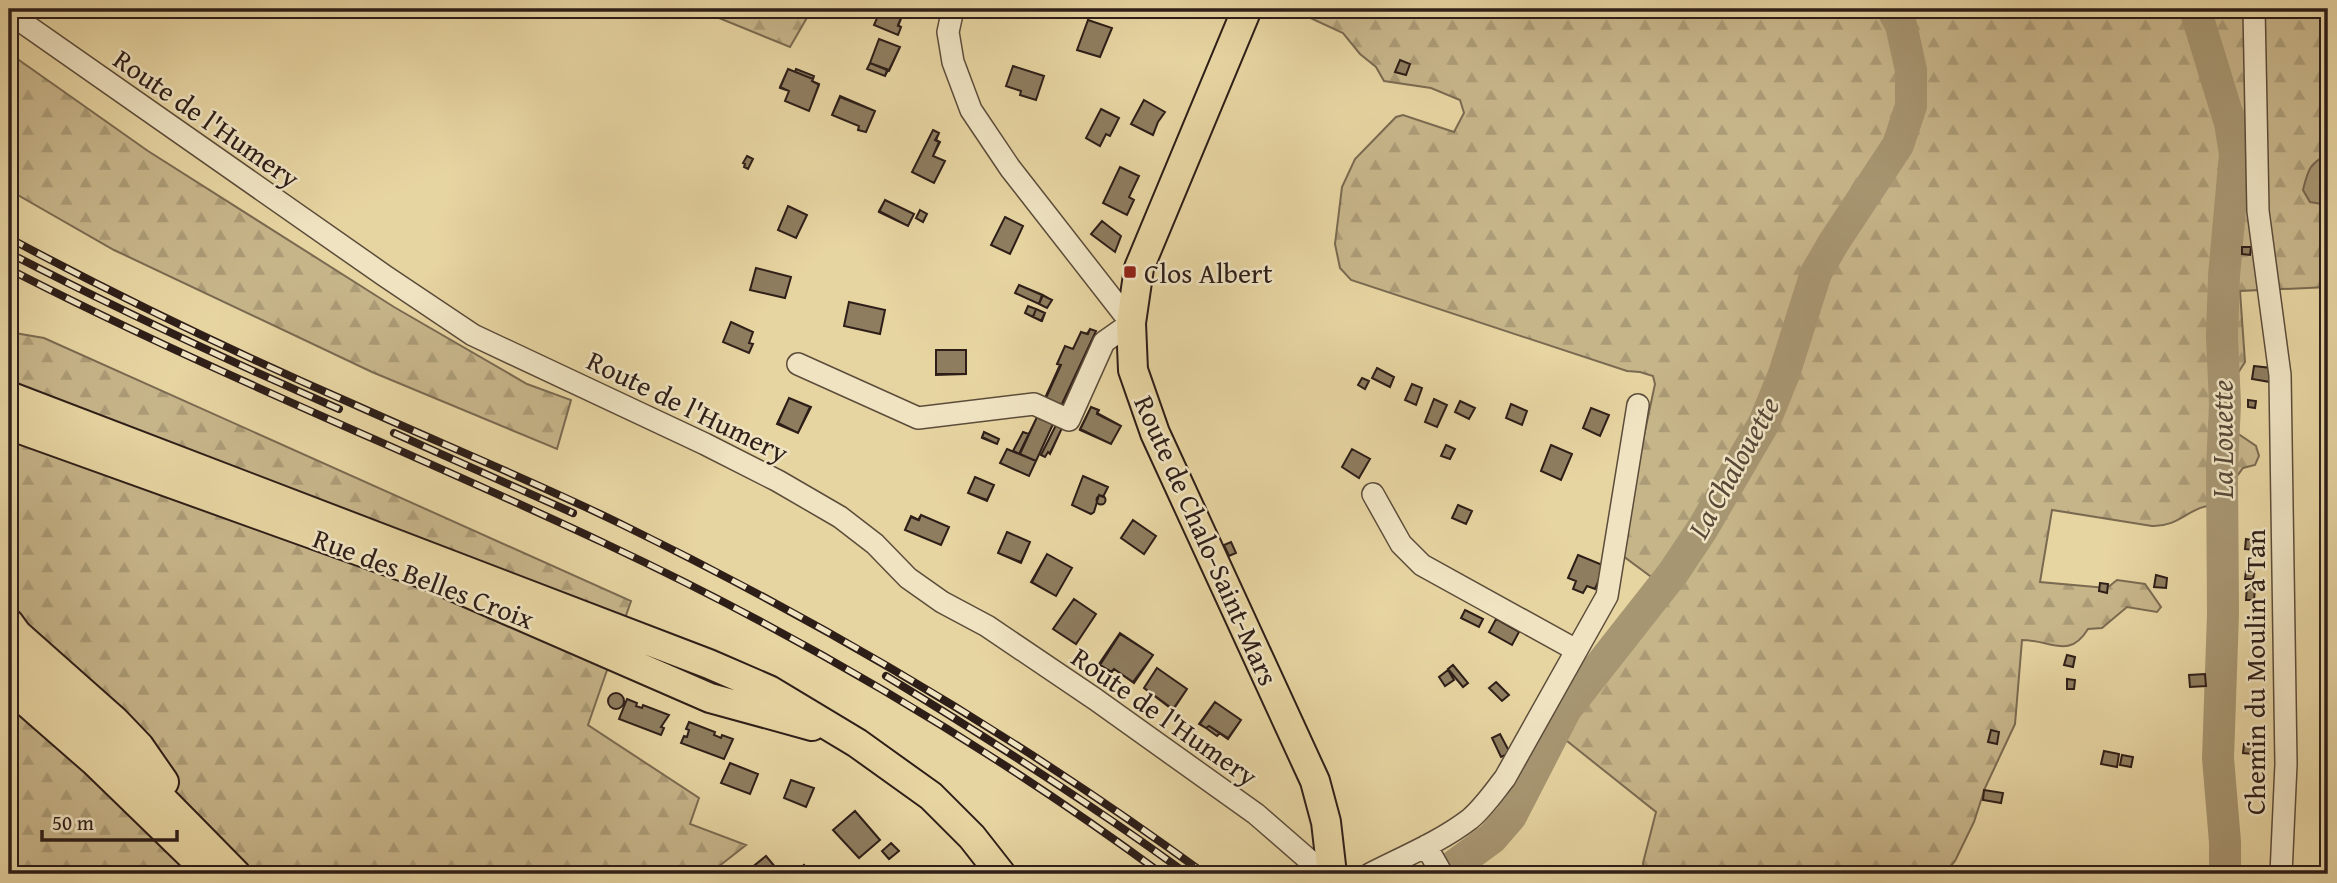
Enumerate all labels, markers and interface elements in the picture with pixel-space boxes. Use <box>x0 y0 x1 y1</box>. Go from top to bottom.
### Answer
street label: Route de l'Humery <box>105 38 309 198</box>
place label: Clos Albert <box>1144 252 1273 293</box>
marker: Clos Albert <box>1122 264 1138 280</box>
street label: Route de l'Humery <box>580 340 796 473</box>
water label: La Louette <box>2200 380 2244 499</box>
street label: Route de Chalo-Saint-Mars <box>1124 388 1290 692</box>
water label: La Chalouette <box>1675 388 1790 547</box>
street label: Rue des Belles Croix <box>307 517 541 639</box>
street label: Chemin du Moulin à Tan <box>2234 529 2275 815</box>
street label: Route de l'Humery <box>1063 636 1267 796</box>
scale bar <box>42 799 177 843</box>
text: 50 m <box>52 807 94 838</box>

